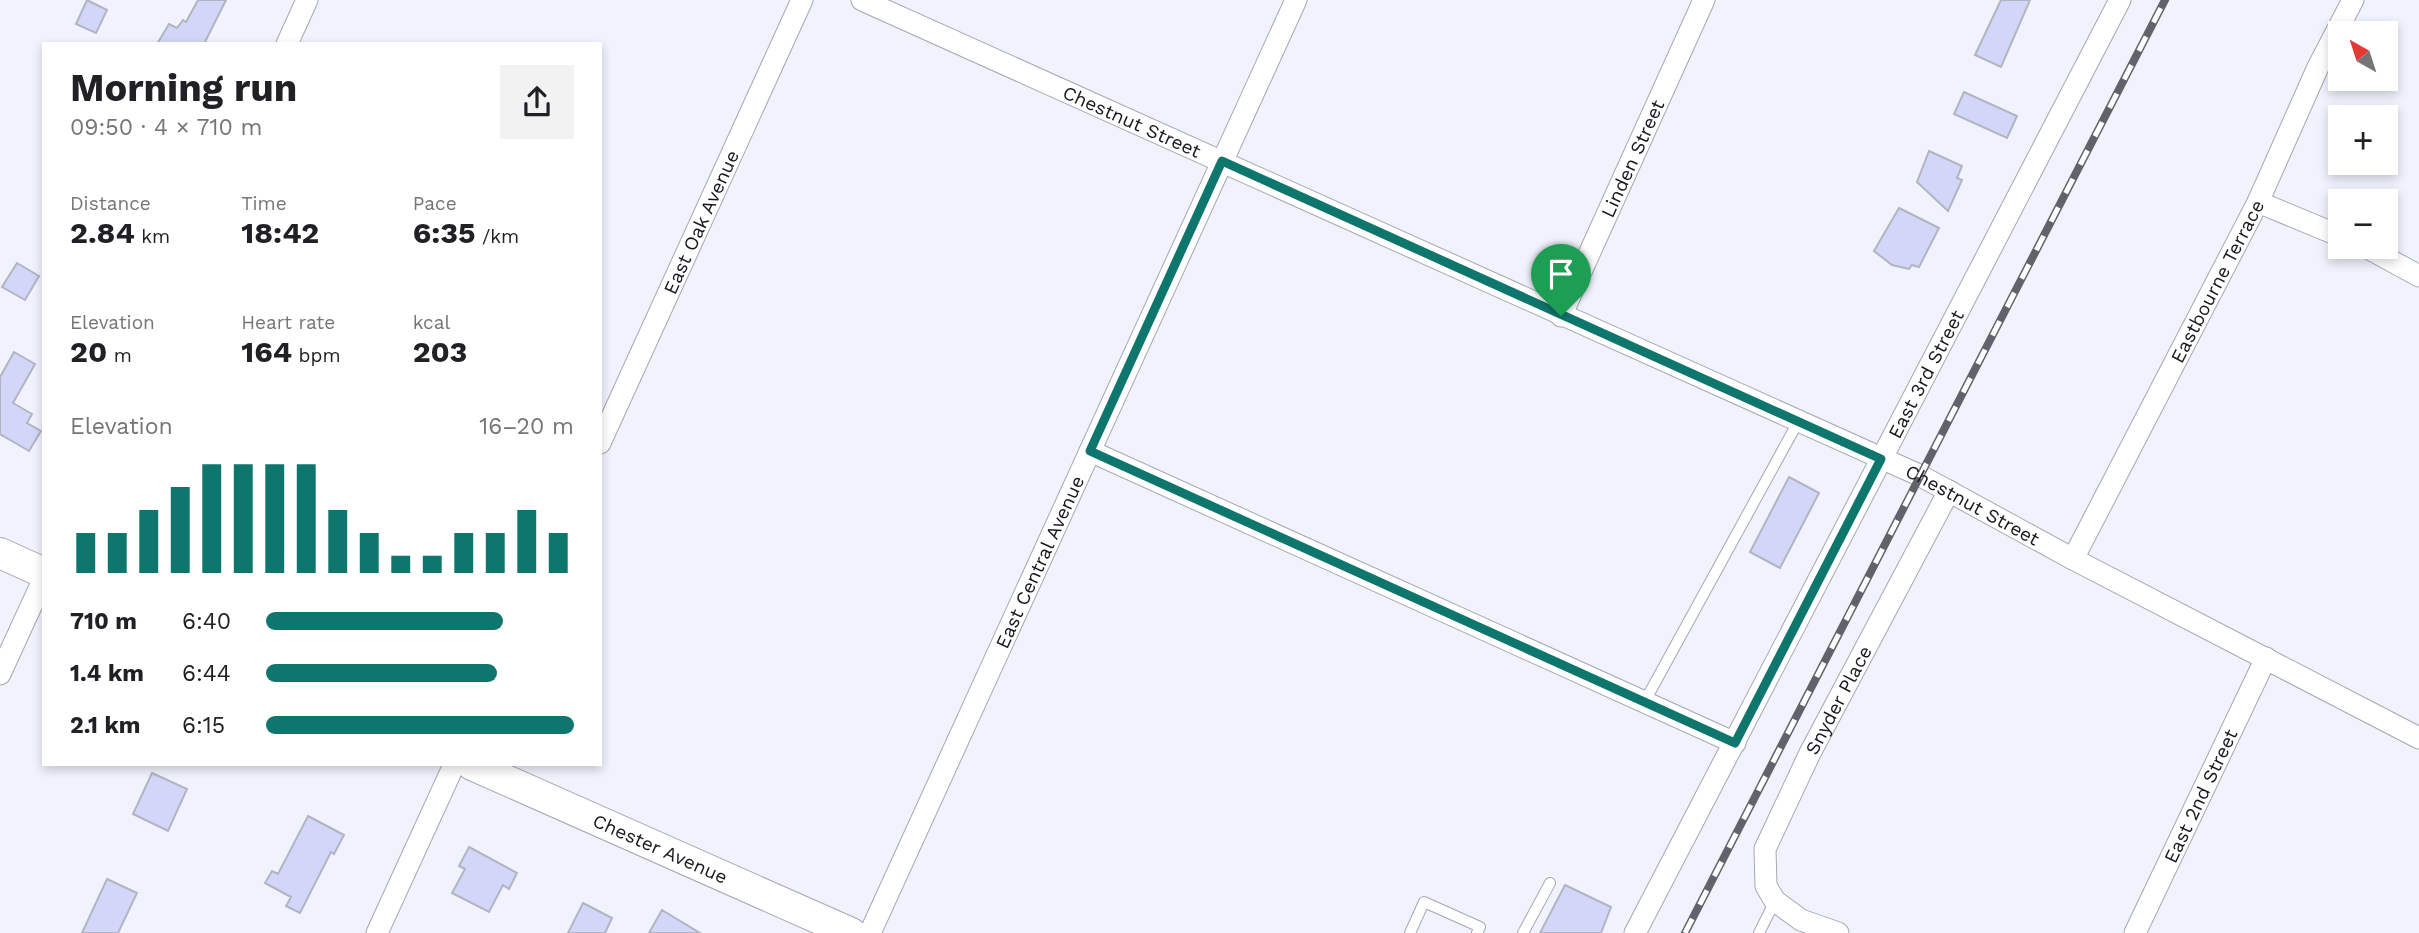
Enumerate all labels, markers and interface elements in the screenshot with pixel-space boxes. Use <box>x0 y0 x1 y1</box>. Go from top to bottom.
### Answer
north arrow <box>2328 21 2398 91</box>
map controls <box>2328 21 2398 259</box>
button: share <box>500 65 574 139</box>
text: Morning run <box>70 66 297 110</box>
street label: Chestnut Street <box>1059 80 1205 162</box>
street label: Linden Street <box>1596 96 1669 221</box>
button: + <box>2328 105 2398 175</box>
text: 09:50 · 4 × 710 m <box>70 114 263 141</box>
street label: East Oak Avenue <box>658 146 744 297</box>
button: − <box>2328 189 2398 259</box>
text: Distance <box>70 192 151 215</box>
text: Time <box>241 192 287 215</box>
text: Pace <box>413 192 457 215</box>
street label: Eastbourne Terrace <box>2165 196 2269 366</box>
text: 2.84 <box>70 215 135 250</box>
text: 18:42 <box>241 215 319 250</box>
text: 6:35 <box>413 215 475 250</box>
text: km <box>135 225 170 248</box>
text: /km <box>475 225 519 248</box>
pin <box>1531 244 1591 316</box>
icon: arrive <box>1542 255 1580 293</box>
street label: East 3rd Street <box>1883 306 1968 442</box>
text: Elevation <box>70 311 155 334</box>
text: Heart rate <box>241 311 335 334</box>
text: kcal <box>413 311 450 334</box>
text: 20 <box>70 334 107 369</box>
text: 164 <box>241 334 292 369</box>
text: 203 <box>413 334 467 369</box>
text: m <box>107 344 132 367</box>
text: bpm <box>292 344 341 367</box>
text: Elevation <box>70 413 173 440</box>
text: 16–20 m <box>479 413 574 440</box>
street label: Chestnut Street <box>1902 459 2044 550</box>
street label: East Central Avenue <box>990 472 1089 652</box>
text: 710 m <box>70 608 137 635</box>
text: 6:40 <box>182 608 231 635</box>
street label: Snyder Place <box>1800 642 1876 758</box>
text: 1.4 km <box>70 660 144 687</box>
text: 6:44 <box>182 660 231 687</box>
text: 2.1 km <box>70 712 141 739</box>
text: 6:15 <box>182 712 225 739</box>
street label: East 2nd Street <box>2159 725 2242 867</box>
street label: Chester Avenue <box>589 809 731 888</box>

